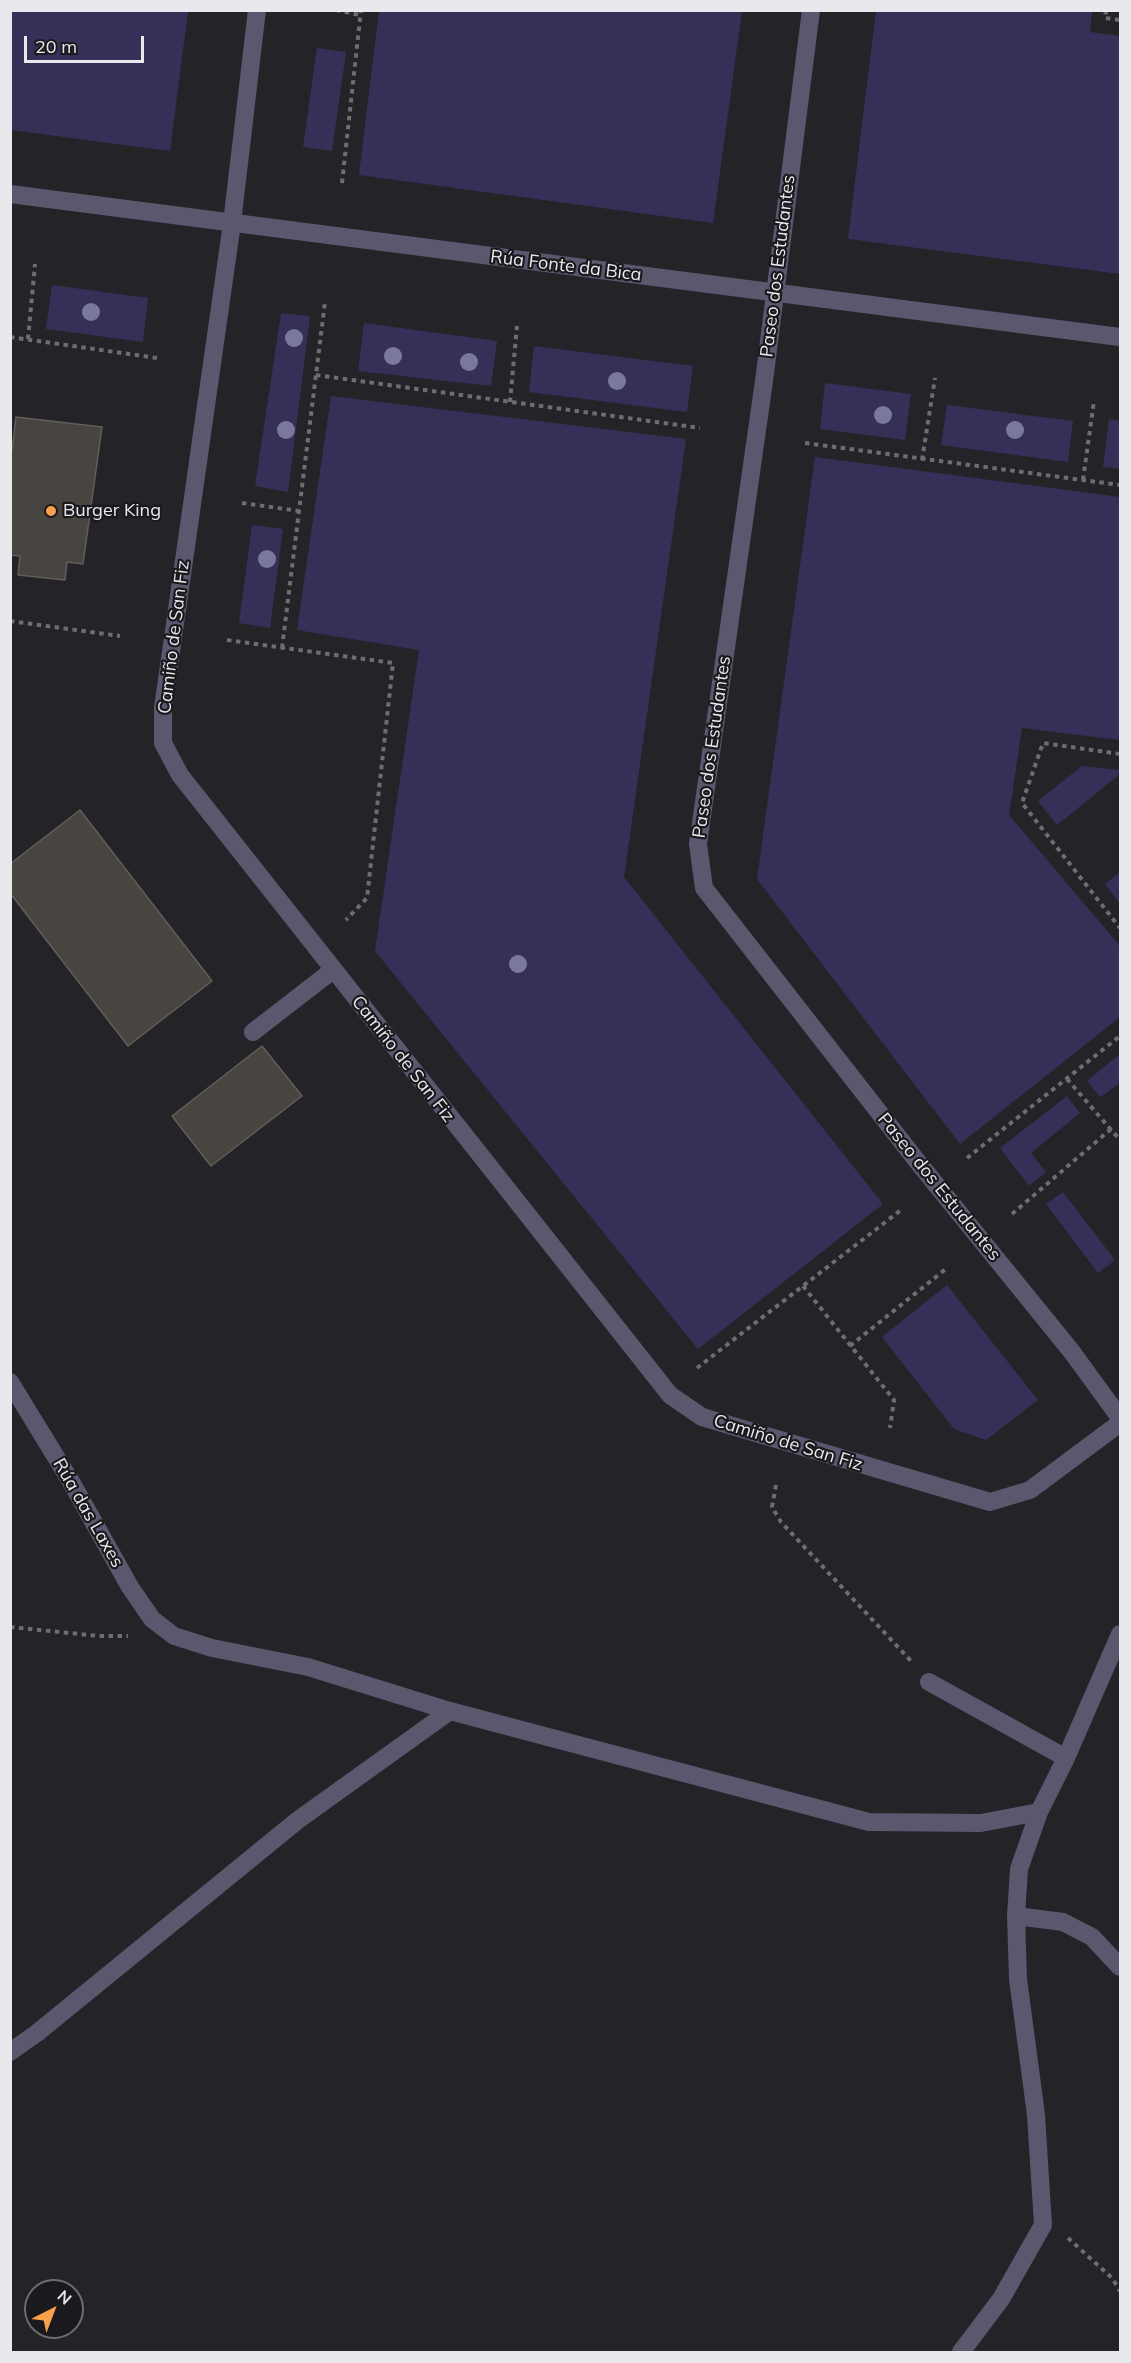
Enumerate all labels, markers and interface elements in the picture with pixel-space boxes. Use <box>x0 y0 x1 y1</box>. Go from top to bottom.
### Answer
scale bar <box>27 24 147 62</box>
text: 20 m <box>35 35 77 58</box>
street label: Paseo dos Estudantes <box>756 174 800 358</box>
street label: Rúa Fonte da Bica <box>489 246 643 286</box>
place label: Burger King <box>63 500 161 522</box>
marker: Burger King <box>44 504 58 518</box>
street label: Camiño de San Fiz <box>154 559 194 715</box>
street label: Paseo dos Estudantes <box>689 655 735 839</box>
street label: Camiño de San Fiz <box>347 991 459 1127</box>
street label: Paseo dos Estudantes <box>873 1109 1005 1265</box>
street label: Camiño de San Fiz <box>711 1410 865 1476</box>
street label: Rúa das Laxes <box>48 1455 128 1571</box>
north arrow <box>24 2279 84 2339</box>
text: N <box>54 2286 76 2309</box>

